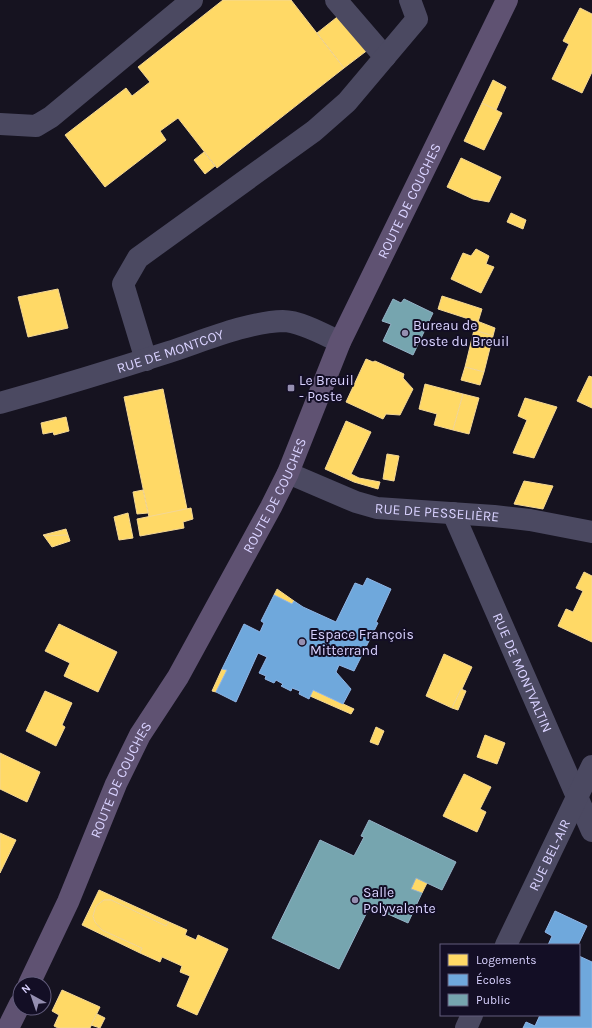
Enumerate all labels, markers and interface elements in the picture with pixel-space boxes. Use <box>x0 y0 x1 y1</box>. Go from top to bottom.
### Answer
street label: ROUTE DE COUCHES <box>374 140 444 261</box>
place label: Bureau de Poste du Breuil <box>413 317 509 350</box>
street label: RUE DE MONTCOY <box>114 325 226 377</box>
marker: Bureau de Poste du Breuil <box>400 328 410 338</box>
place label: Le Breuil - Poste <box>299 372 354 405</box>
marker: Le Breuil - Poste <box>286 383 296 393</box>
street label: ROUTE DE COUCHES <box>239 435 310 556</box>
street label: RUE DE PESSELIÈRE <box>374 499 500 525</box>
street label: RUE DE MONTVALTIN <box>489 610 556 735</box>
place label: Espace François Mitterrand <box>310 626 414 659</box>
marker: Espace François Mitterrand <box>297 637 307 647</box>
street label: ROUTE DE COUCHES <box>86 718 155 840</box>
street label: RUE BEL-AIR <box>525 816 574 893</box>
place label: Salle Polyvalente <box>363 884 436 917</box>
marker: Salle Polyvalente <box>350 895 360 905</box>
legend <box>440 944 580 1016</box>
text: Logements <box>476 953 537 967</box>
text: Écoles <box>476 972 511 987</box>
north arrow <box>12 976 52 1016</box>
text: N <box>19 981 33 996</box>
text: Public <box>476 993 510 1007</box>

